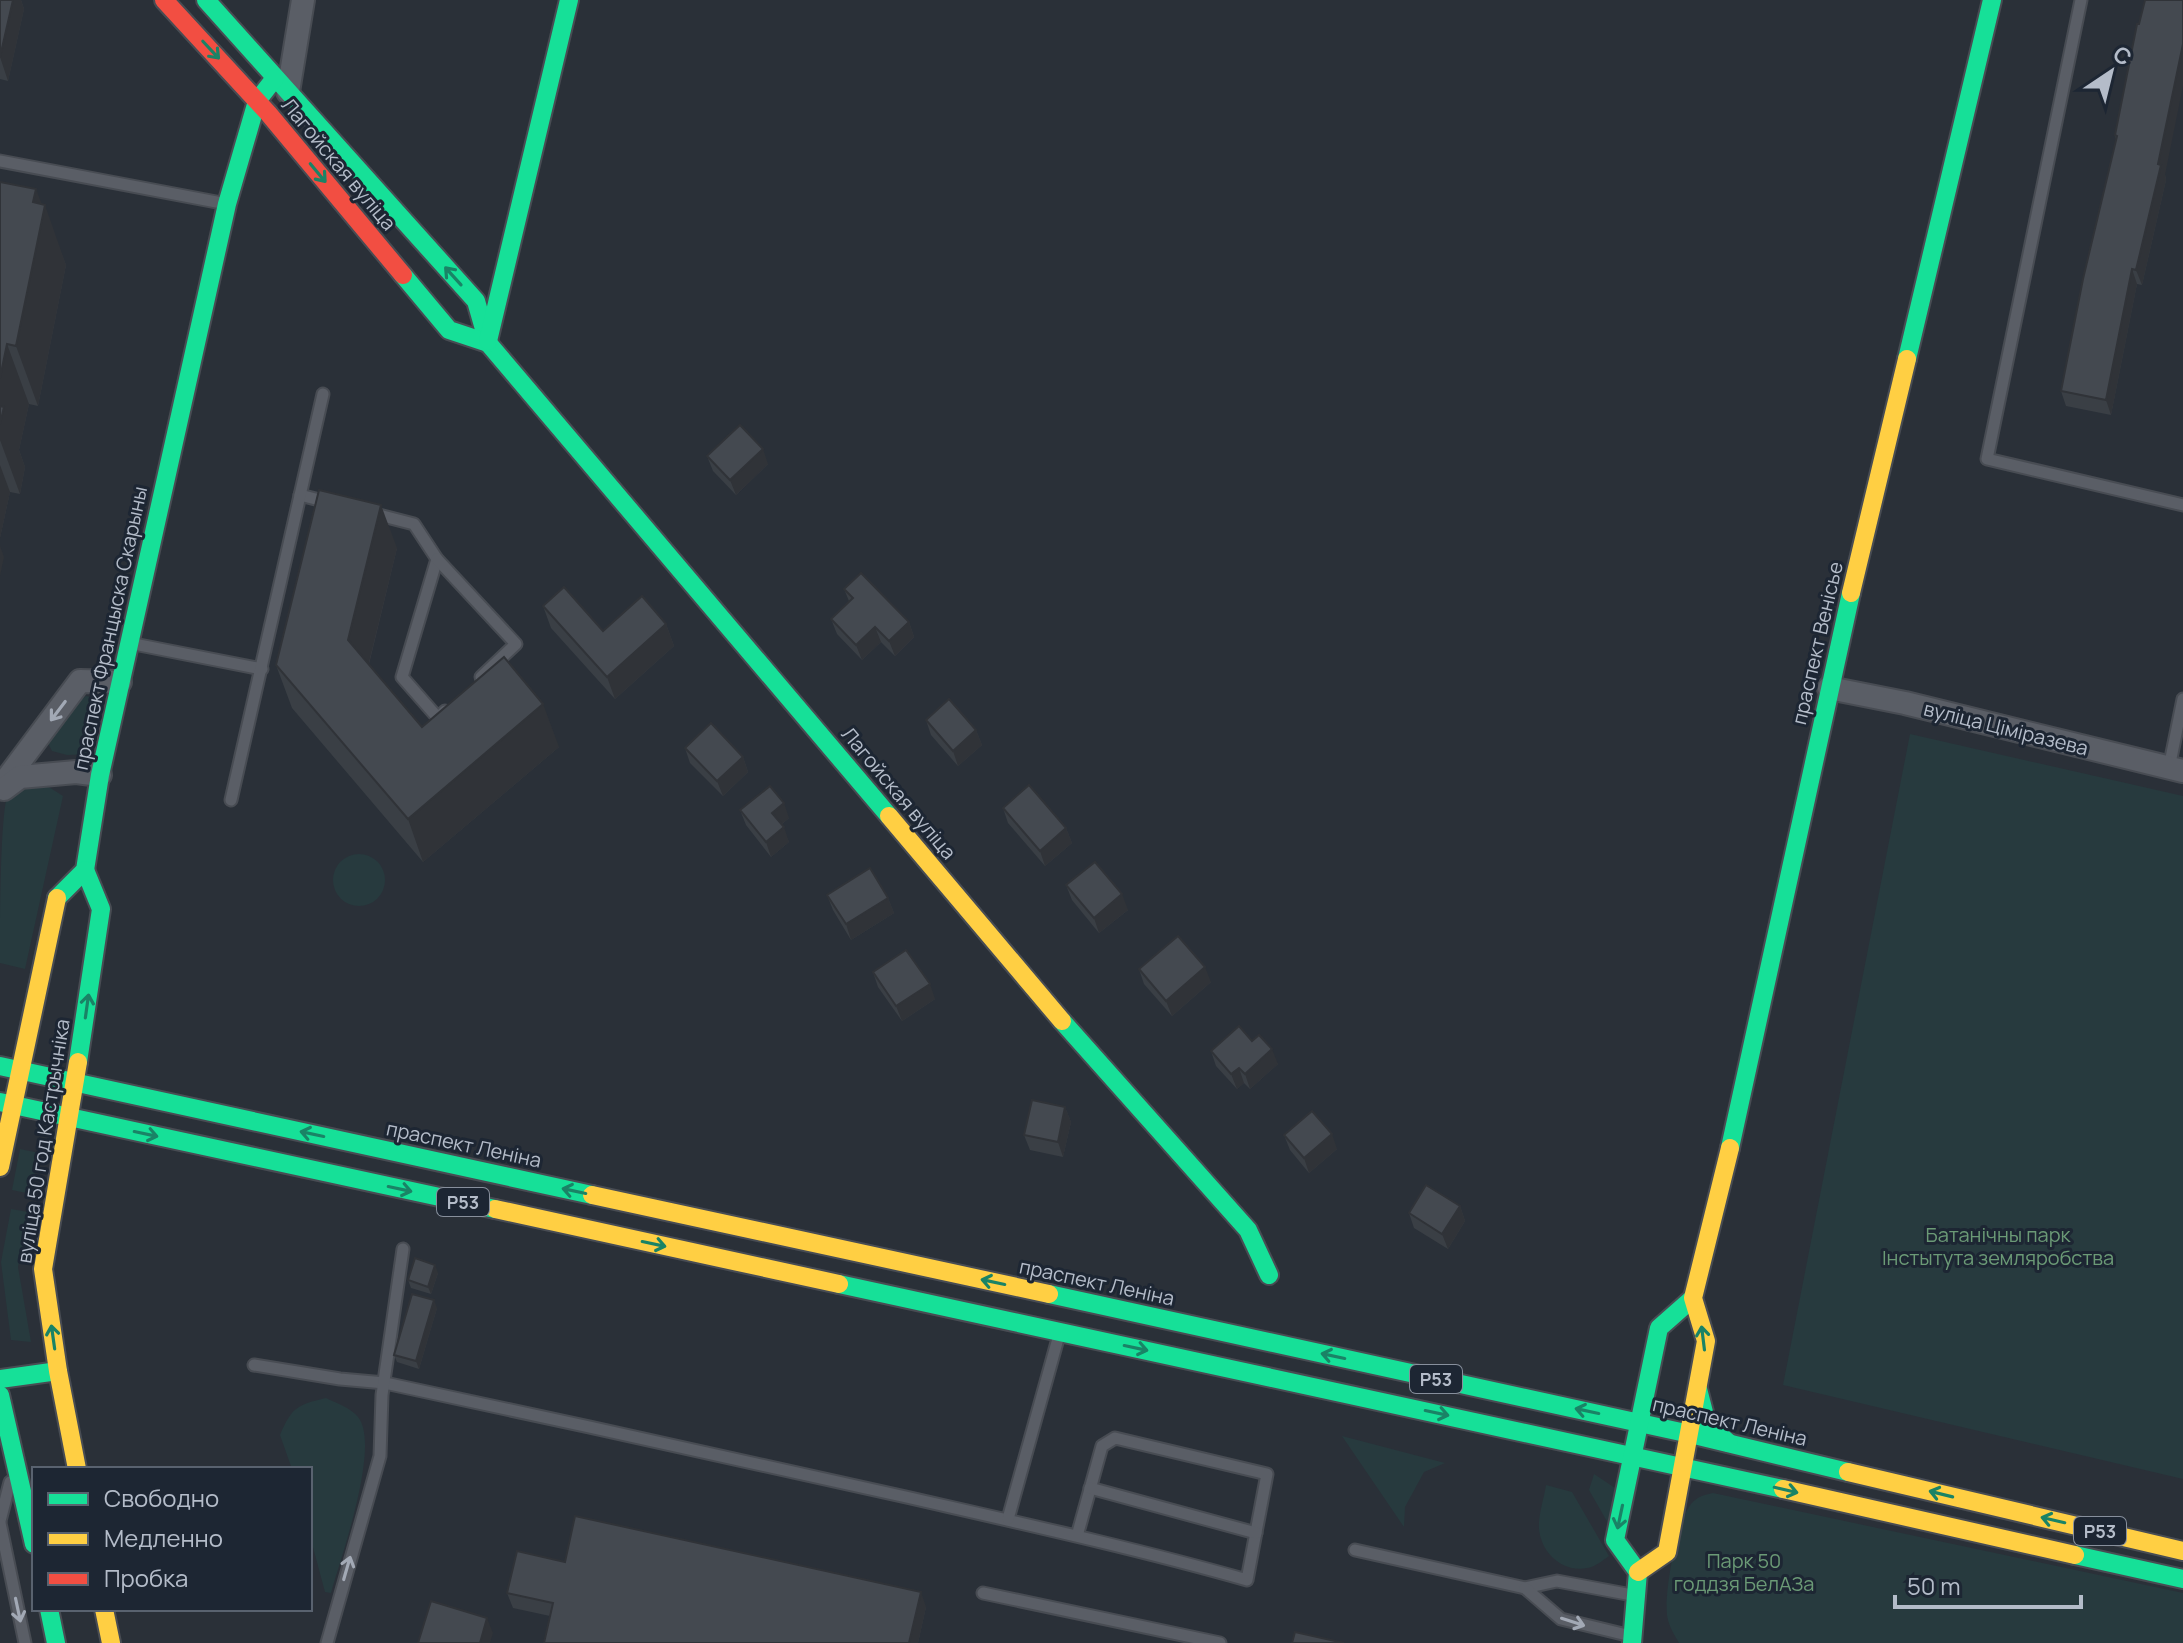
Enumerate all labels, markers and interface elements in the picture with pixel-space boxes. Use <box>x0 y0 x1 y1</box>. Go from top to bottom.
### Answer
north arrow <box>2071 32 2151 112</box>
text: С <box>2107 39 2138 73</box>
one-way arrow <box>201 40 219 60</box>
street label: Лагойская вуліца <box>276 92 402 236</box>
one-way arrow <box>309 162 327 183</box>
one-way arrow <box>444 266 462 286</box>
street label: праспект Францыска Скарыны <box>67 484 153 772</box>
street label: праспект Венісье <box>1785 559 1849 727</box>
street label: вуліца Ціміразева <box>1921 695 2091 761</box>
one-way arrow <box>49 700 66 721</box>
street label: Лагойская вуліца <box>836 721 962 865</box>
one-way arrow <box>80 993 95 1019</box>
street label: вуліца 50 год Кастрычніка <box>10 1017 76 1265</box>
street label: праспект Леніна <box>384 1114 544 1174</box>
one-way arrow <box>300 1126 325 1141</box>
one-way arrow <box>132 1127 158 1142</box>
one-way arrow <box>387 1182 412 1197</box>
one-way arrow <box>562 1183 588 1198</box>
road number: Р53 <box>437 1188 489 1216</box>
park label: Батанічны парк Інстытута земляробства <box>1882 1221 2114 1271</box>
one-way arrow <box>641 1237 666 1252</box>
street label: праспект Леніна <box>1017 1252 1177 1312</box>
one-way arrow <box>980 1274 1006 1289</box>
one-way arrow <box>45 1325 60 1350</box>
one-way arrow <box>1695 1325 1710 1351</box>
one-way arrow <box>1123 1341 1148 1356</box>
one-way arrow <box>1320 1348 1346 1363</box>
road number: Р53 <box>1410 1365 1462 1393</box>
street label: праспект Леніна <box>1650 1390 1810 1452</box>
one-way arrow <box>1575 1403 1600 1418</box>
one-way arrow <box>1423 1406 1449 1421</box>
legend <box>32 1467 312 1611</box>
text: Свободно <box>104 1481 219 1514</box>
one-way arrow <box>1773 1483 1799 1498</box>
one-way arrow <box>1929 1486 1955 1501</box>
one-way arrow <box>1612 1504 1627 1529</box>
one-way arrow <box>2040 1512 2066 1527</box>
road number: Р53 <box>2074 1517 2126 1545</box>
text: Медленно <box>104 1521 223 1554</box>
park label: Парк 50 годдзя БелАЗа <box>1674 1547 1814 1597</box>
one-way arrow <box>340 1555 355 1581</box>
scale bar <box>1895 1559 2081 1609</box>
text: Пробка <box>104 1561 188 1594</box>
text: 50 m <box>1907 1569 1961 1602</box>
one-way arrow <box>11 1597 26 1623</box>
one-way arrow <box>1560 1616 1585 1630</box>

